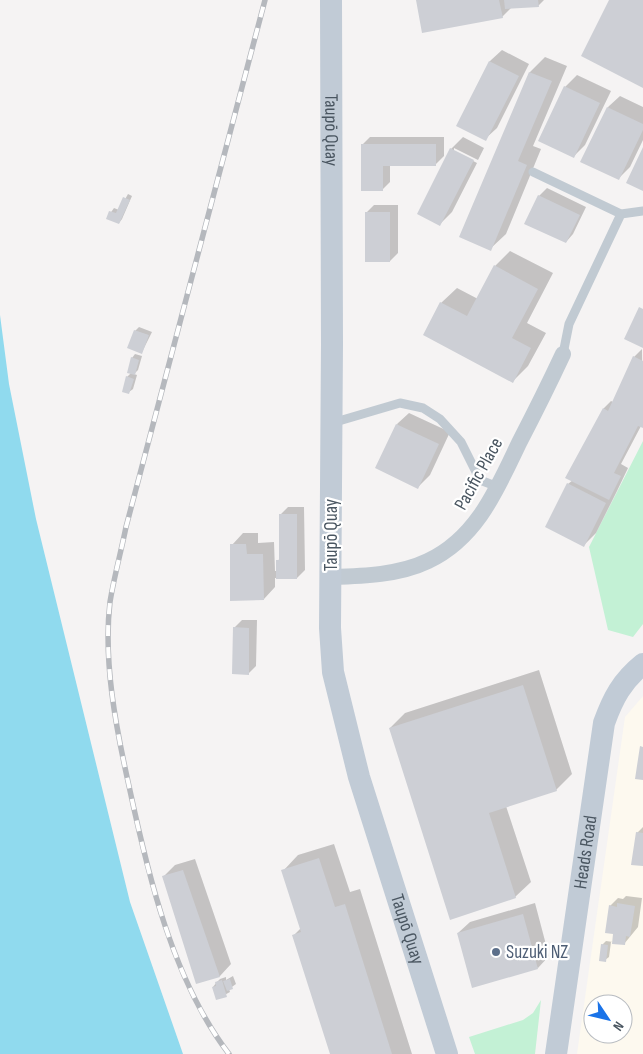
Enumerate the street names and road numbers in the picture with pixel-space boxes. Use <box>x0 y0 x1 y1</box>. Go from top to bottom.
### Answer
street label: Taupō Quay <box>320 94 343 167</box>
street label: Pacific Place <box>450 434 508 514</box>
street label: Taupō Quay <box>320 498 343 571</box>
street label: Heads Road <box>569 814 602 890</box>
street label: Taupō Quay <box>385 891 429 968</box>

